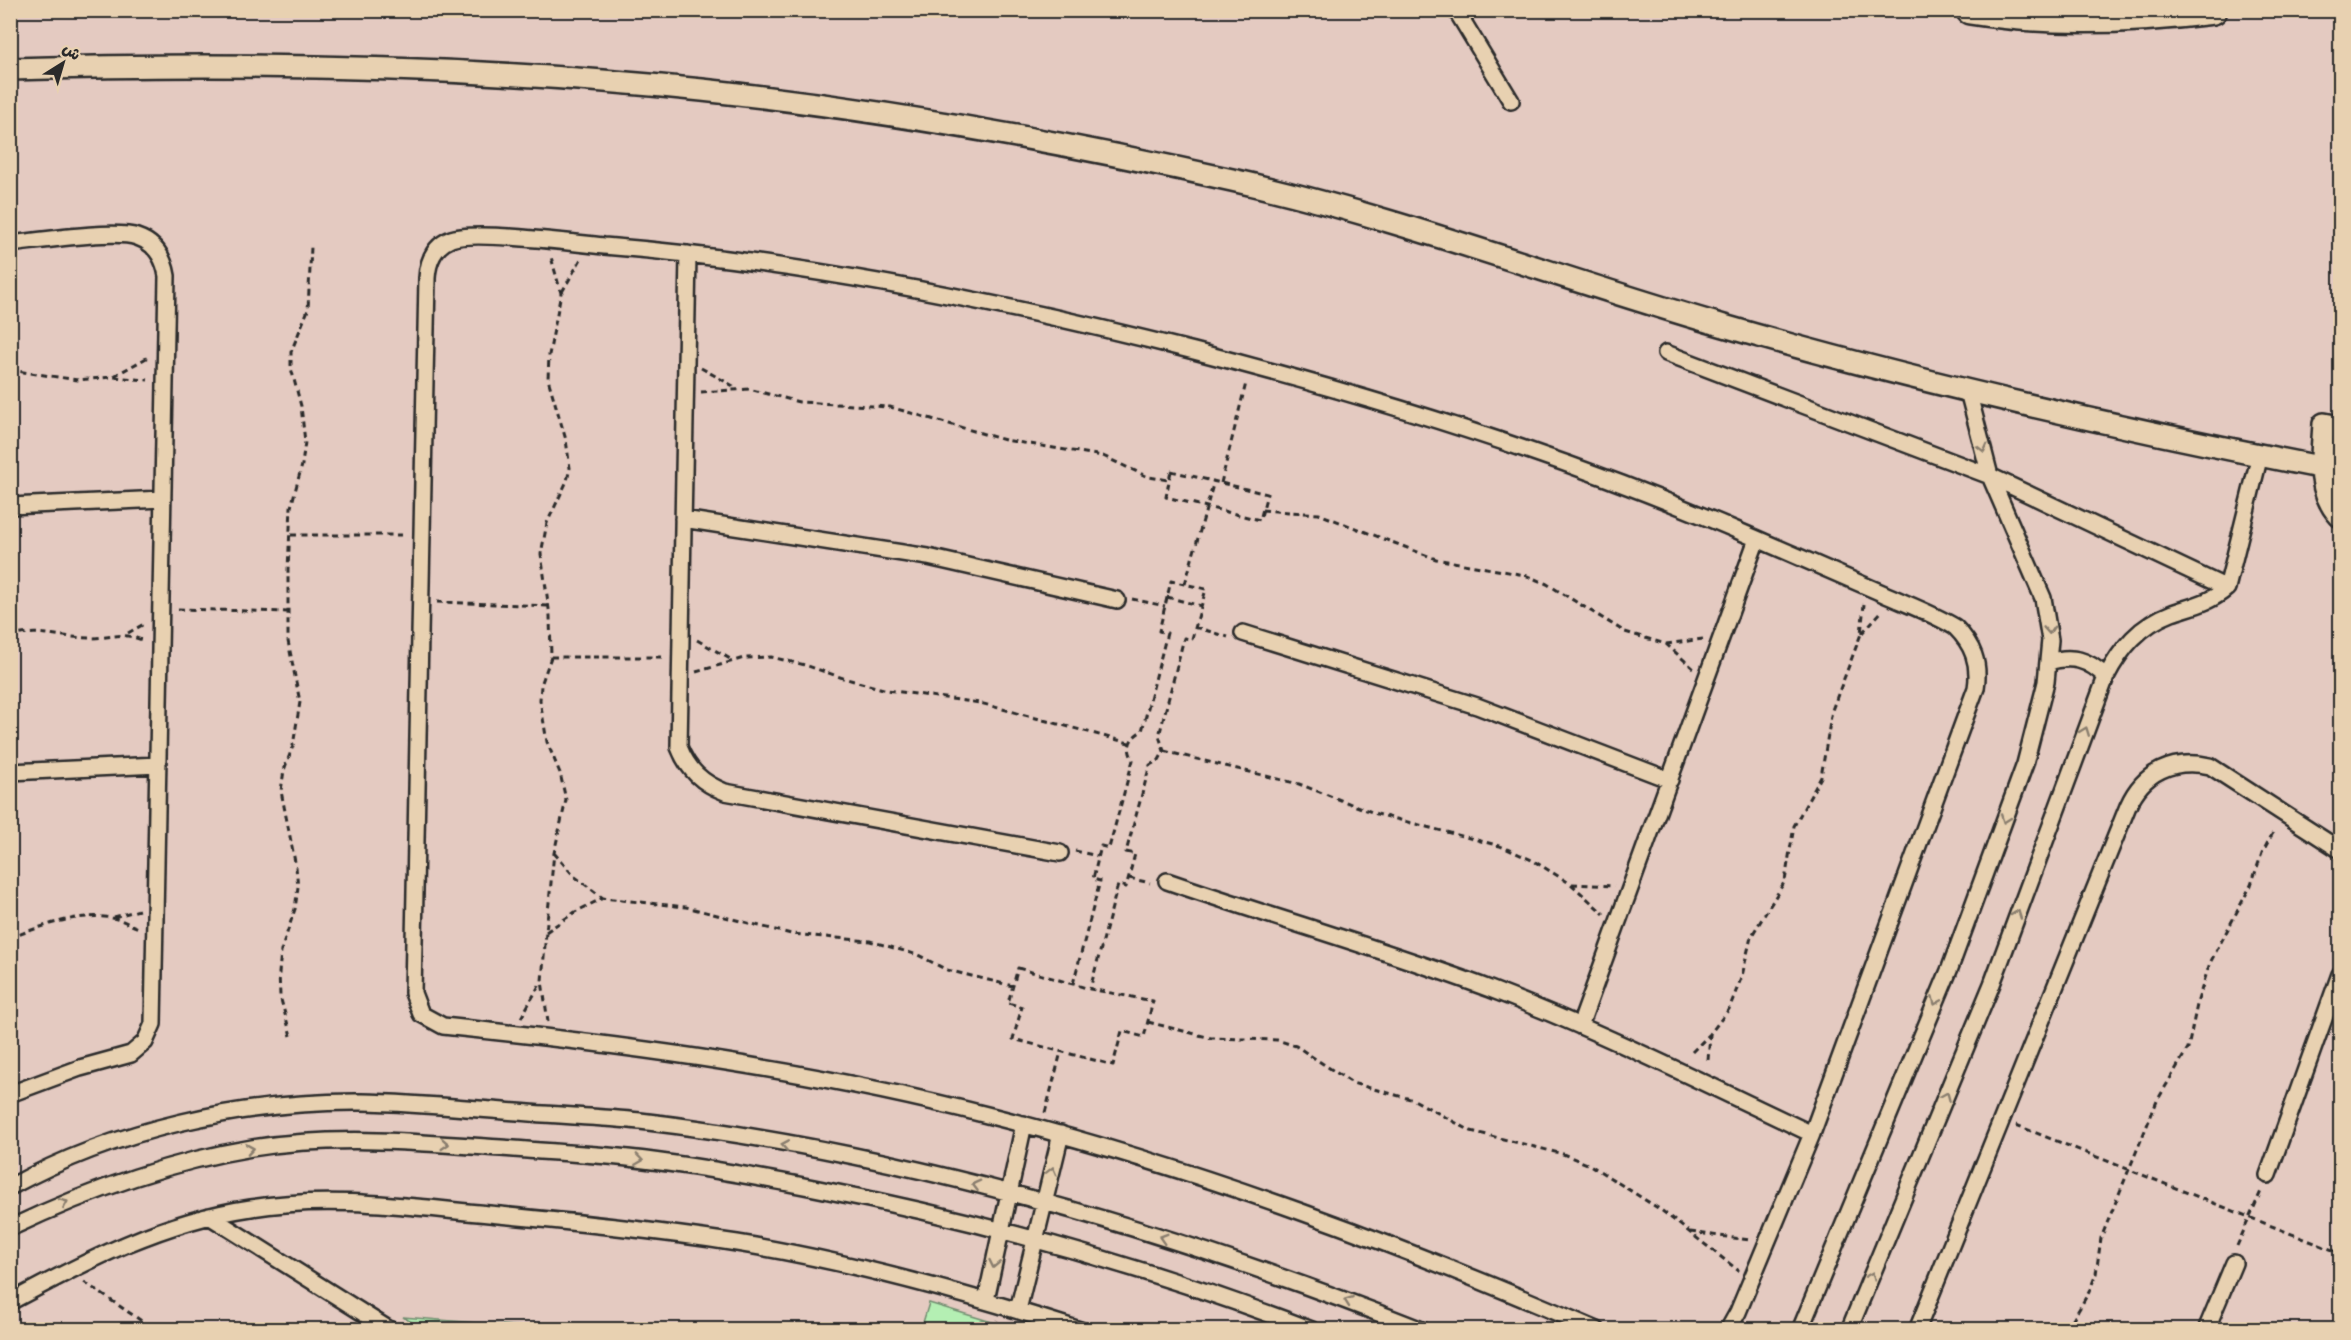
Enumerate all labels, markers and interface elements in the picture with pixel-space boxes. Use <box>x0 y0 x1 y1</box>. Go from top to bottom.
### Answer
north arrow <box>33 33 93 93</box>
text: ش <box>58 35 87 65</box>
one-way arrow <box>1975 443 1988 453</box>
one-way arrow <box>2042 626 2055 635</box>
one-way arrow <box>2077 726 2090 737</box>
one-way arrow <box>2000 813 2012 824</box>
one-way arrow <box>2010 909 2023 920</box>
one-way arrow <box>1931 995 1943 1006</box>
one-way arrow <box>1939 1091 1951 1102</box>
one-way arrow <box>440 1137 449 1150</box>
one-way arrow <box>780 1139 790 1152</box>
one-way arrow <box>245 1143 255 1156</box>
one-way arrow <box>634 1153 644 1165</box>
one-way arrow <box>1044 1166 1057 1176</box>
one-way arrow <box>971 1180 981 1193</box>
one-way arrow <box>57 1198 68 1210</box>
one-way arrow <box>1159 1232 1169 1245</box>
one-way arrow <box>988 1258 1001 1268</box>
one-way arrow <box>1864 1271 1876 1282</box>
one-way arrow <box>1343 1296 1354 1308</box>

